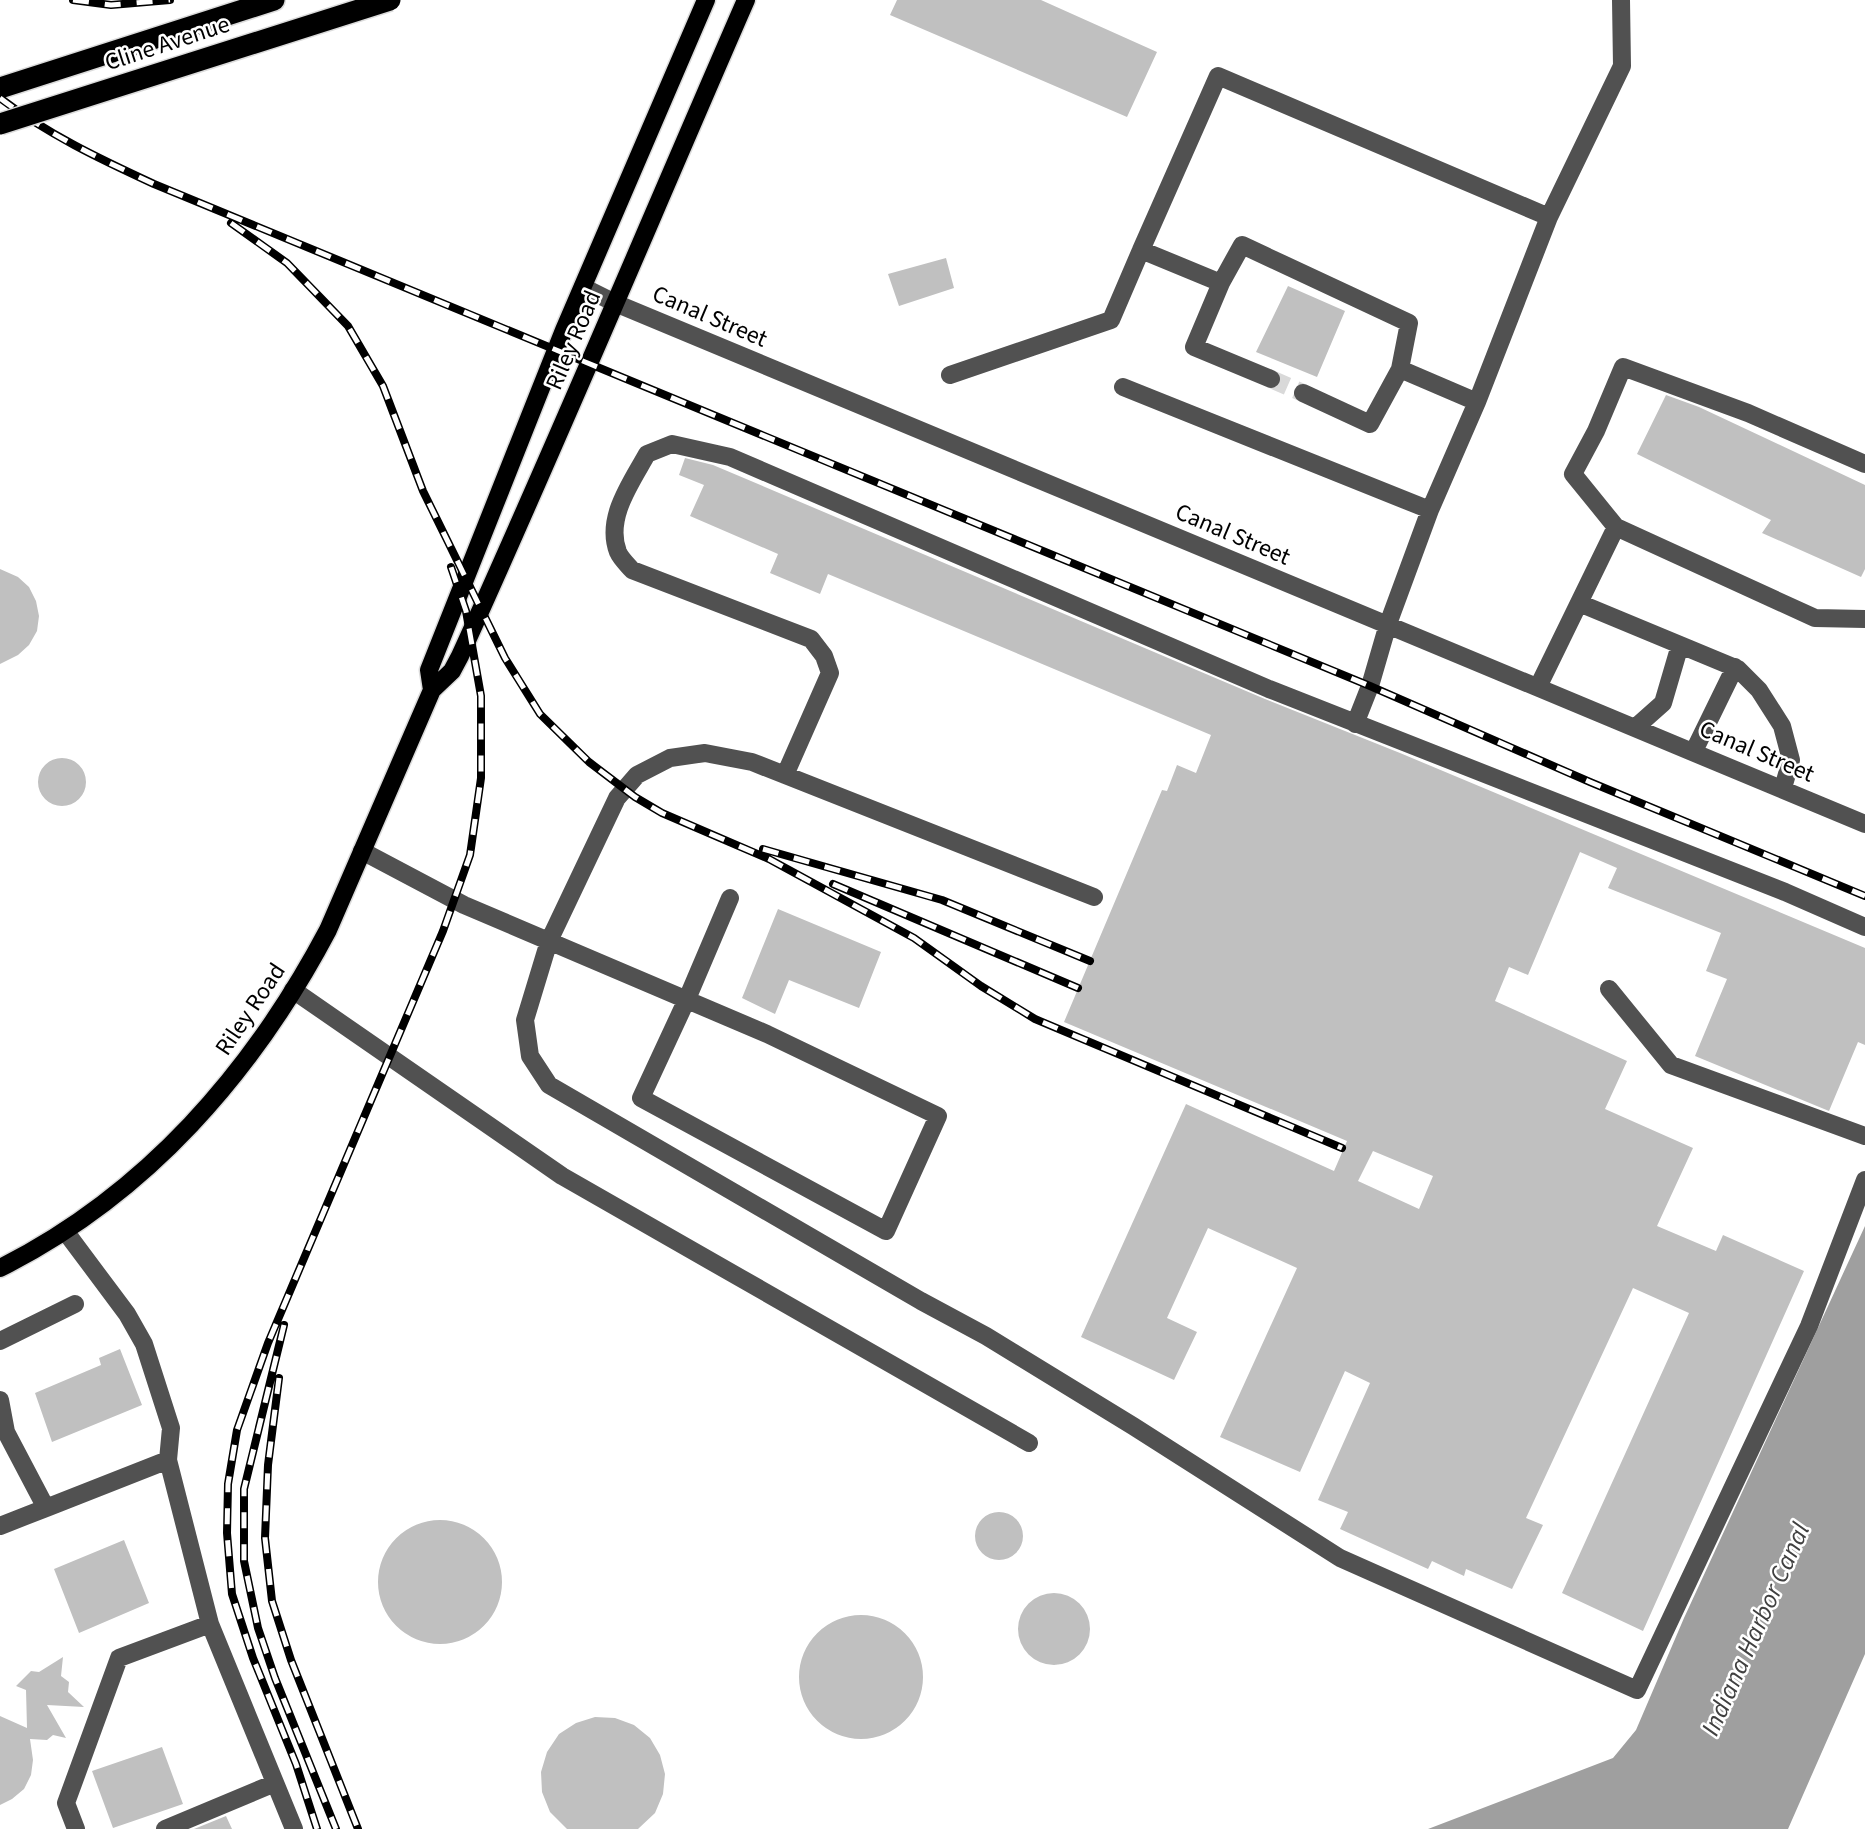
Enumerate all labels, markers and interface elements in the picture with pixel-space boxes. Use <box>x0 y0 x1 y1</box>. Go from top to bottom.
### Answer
street label: Cline Avenue <box>100 7 234 80</box>
street label: Canal Street <box>647 277 773 356</box>
street label: Riley Road <box>537 285 610 395</box>
street label: Canal Street <box>1170 495 1296 574</box>
street label: Canal Street <box>1694 712 1820 791</box>
street label: Riley Road <box>206 956 294 1063</box>
water label: Indiana Harbor Canal <box>1692 1516 1819 1742</box>

